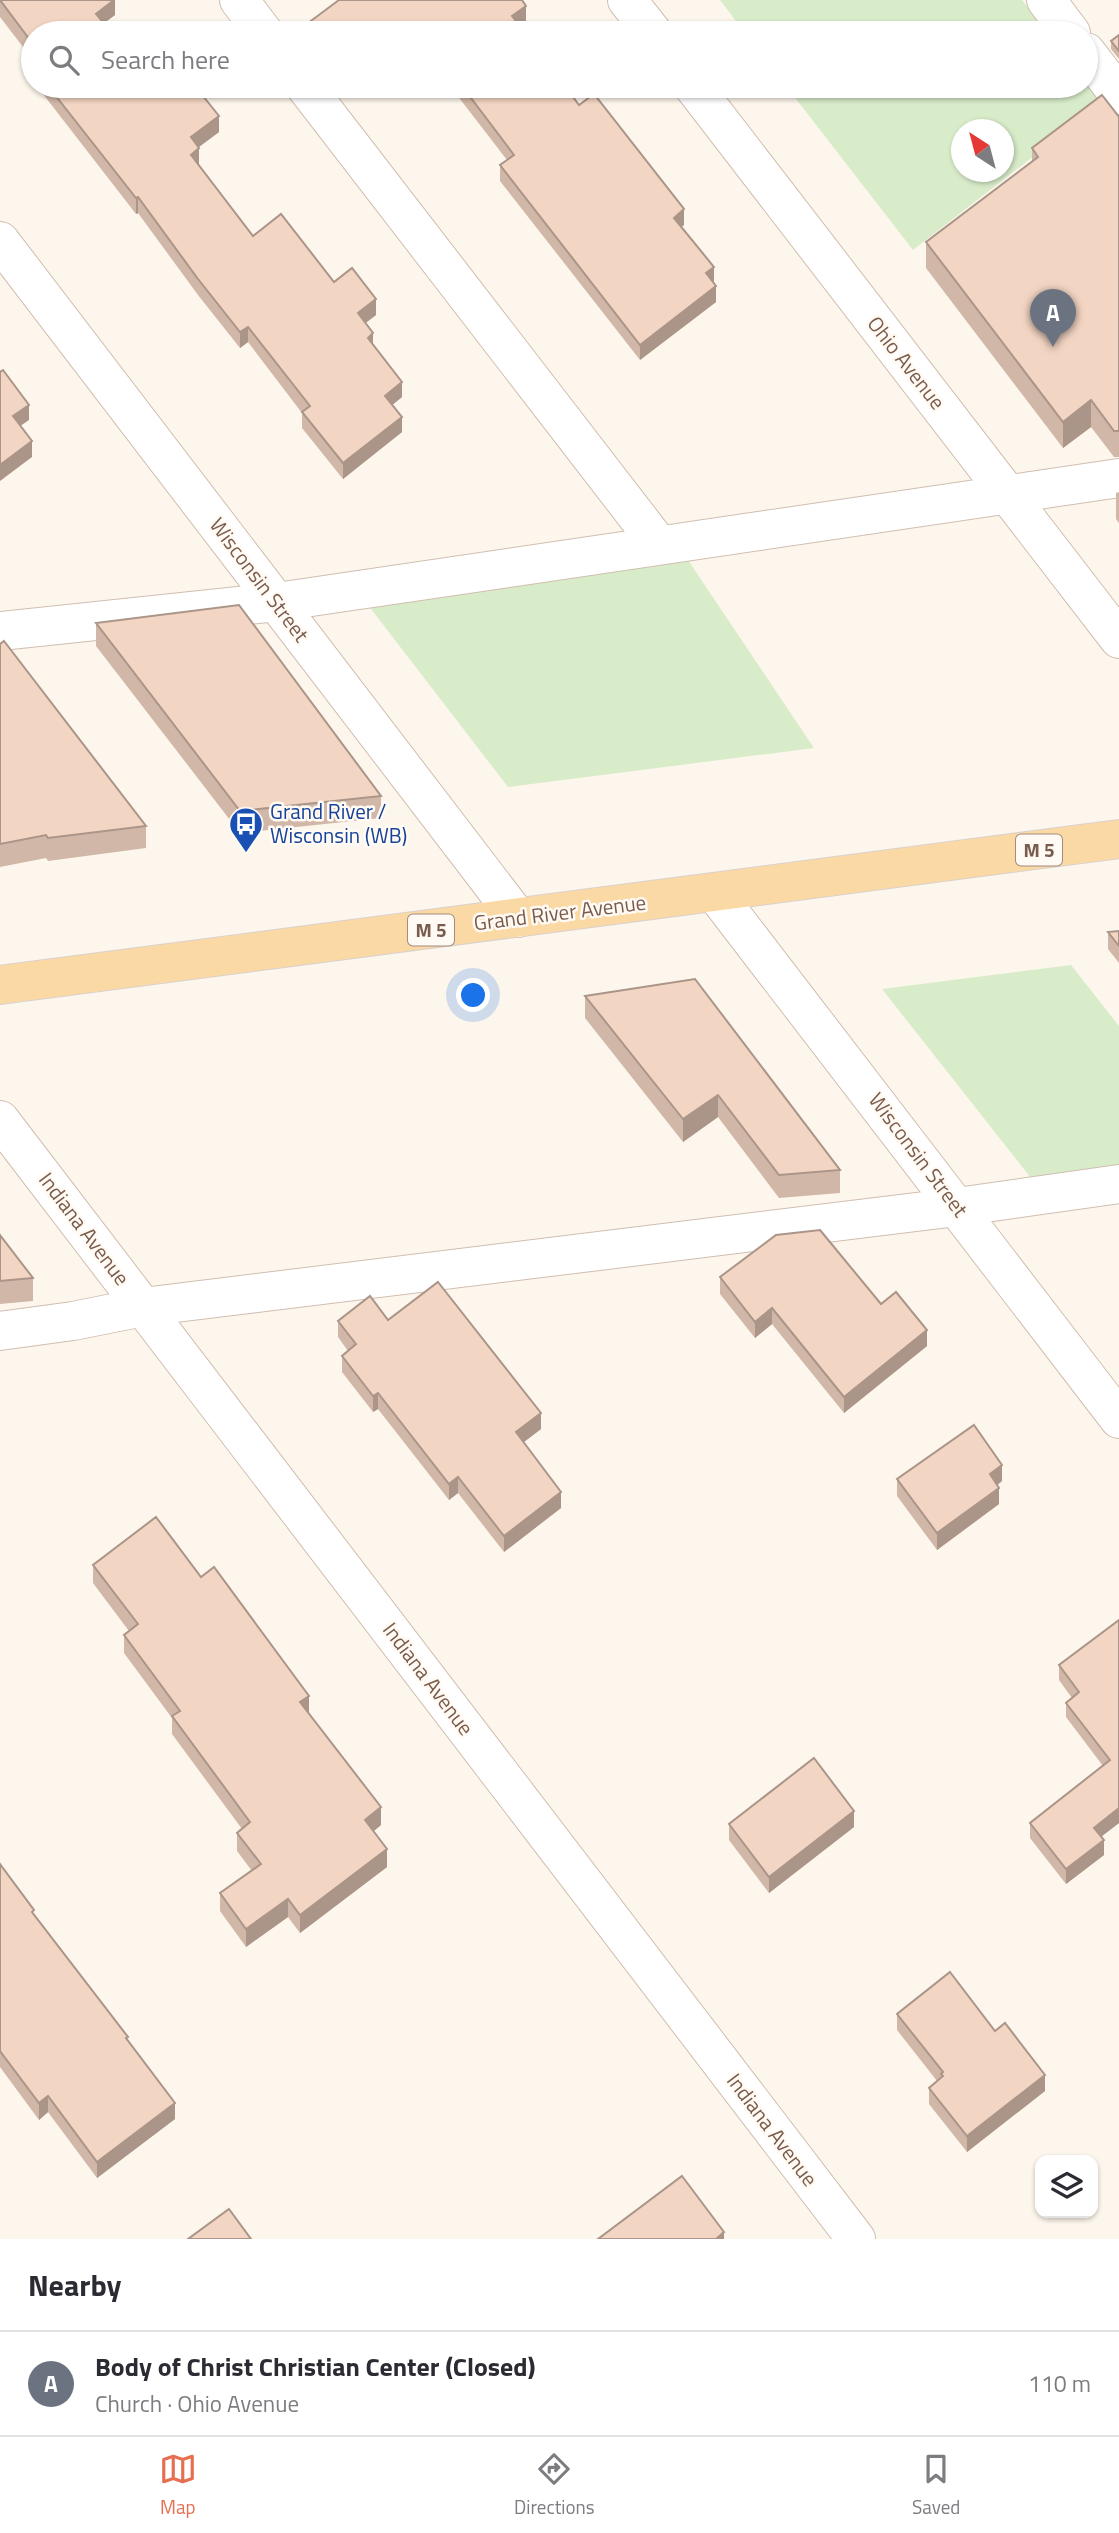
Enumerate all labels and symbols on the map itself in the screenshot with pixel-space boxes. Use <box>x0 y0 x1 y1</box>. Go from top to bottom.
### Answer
north arrow <box>951 119 1014 182</box>
pin: A <box>1030 289 1076 347</box>
street label: Ohio Avenue <box>860 309 954 416</box>
street label: Wisconsin Street <box>202 510 318 649</box>
place label: Grand River / Wisconsin (WB) <box>270 795 407 851</box>
bus stop icon: Grand River / Wisconsin (WB) <box>227 805 265 854</box>
road number: M 5 <box>1016 834 1062 866</box>
street label: Grand River Avenue <box>472 886 648 938</box>
road number: M 5 <box>408 914 454 946</box>
your location <box>456 978 490 1012</box>
street label: Wisconsin Street <box>861 1085 977 1224</box>
street label: Indiana Avenue <box>31 1165 138 1292</box>
street label: Indiana Avenue <box>375 1615 482 1742</box>
street label: Indiana Avenue <box>719 2066 826 2193</box>

